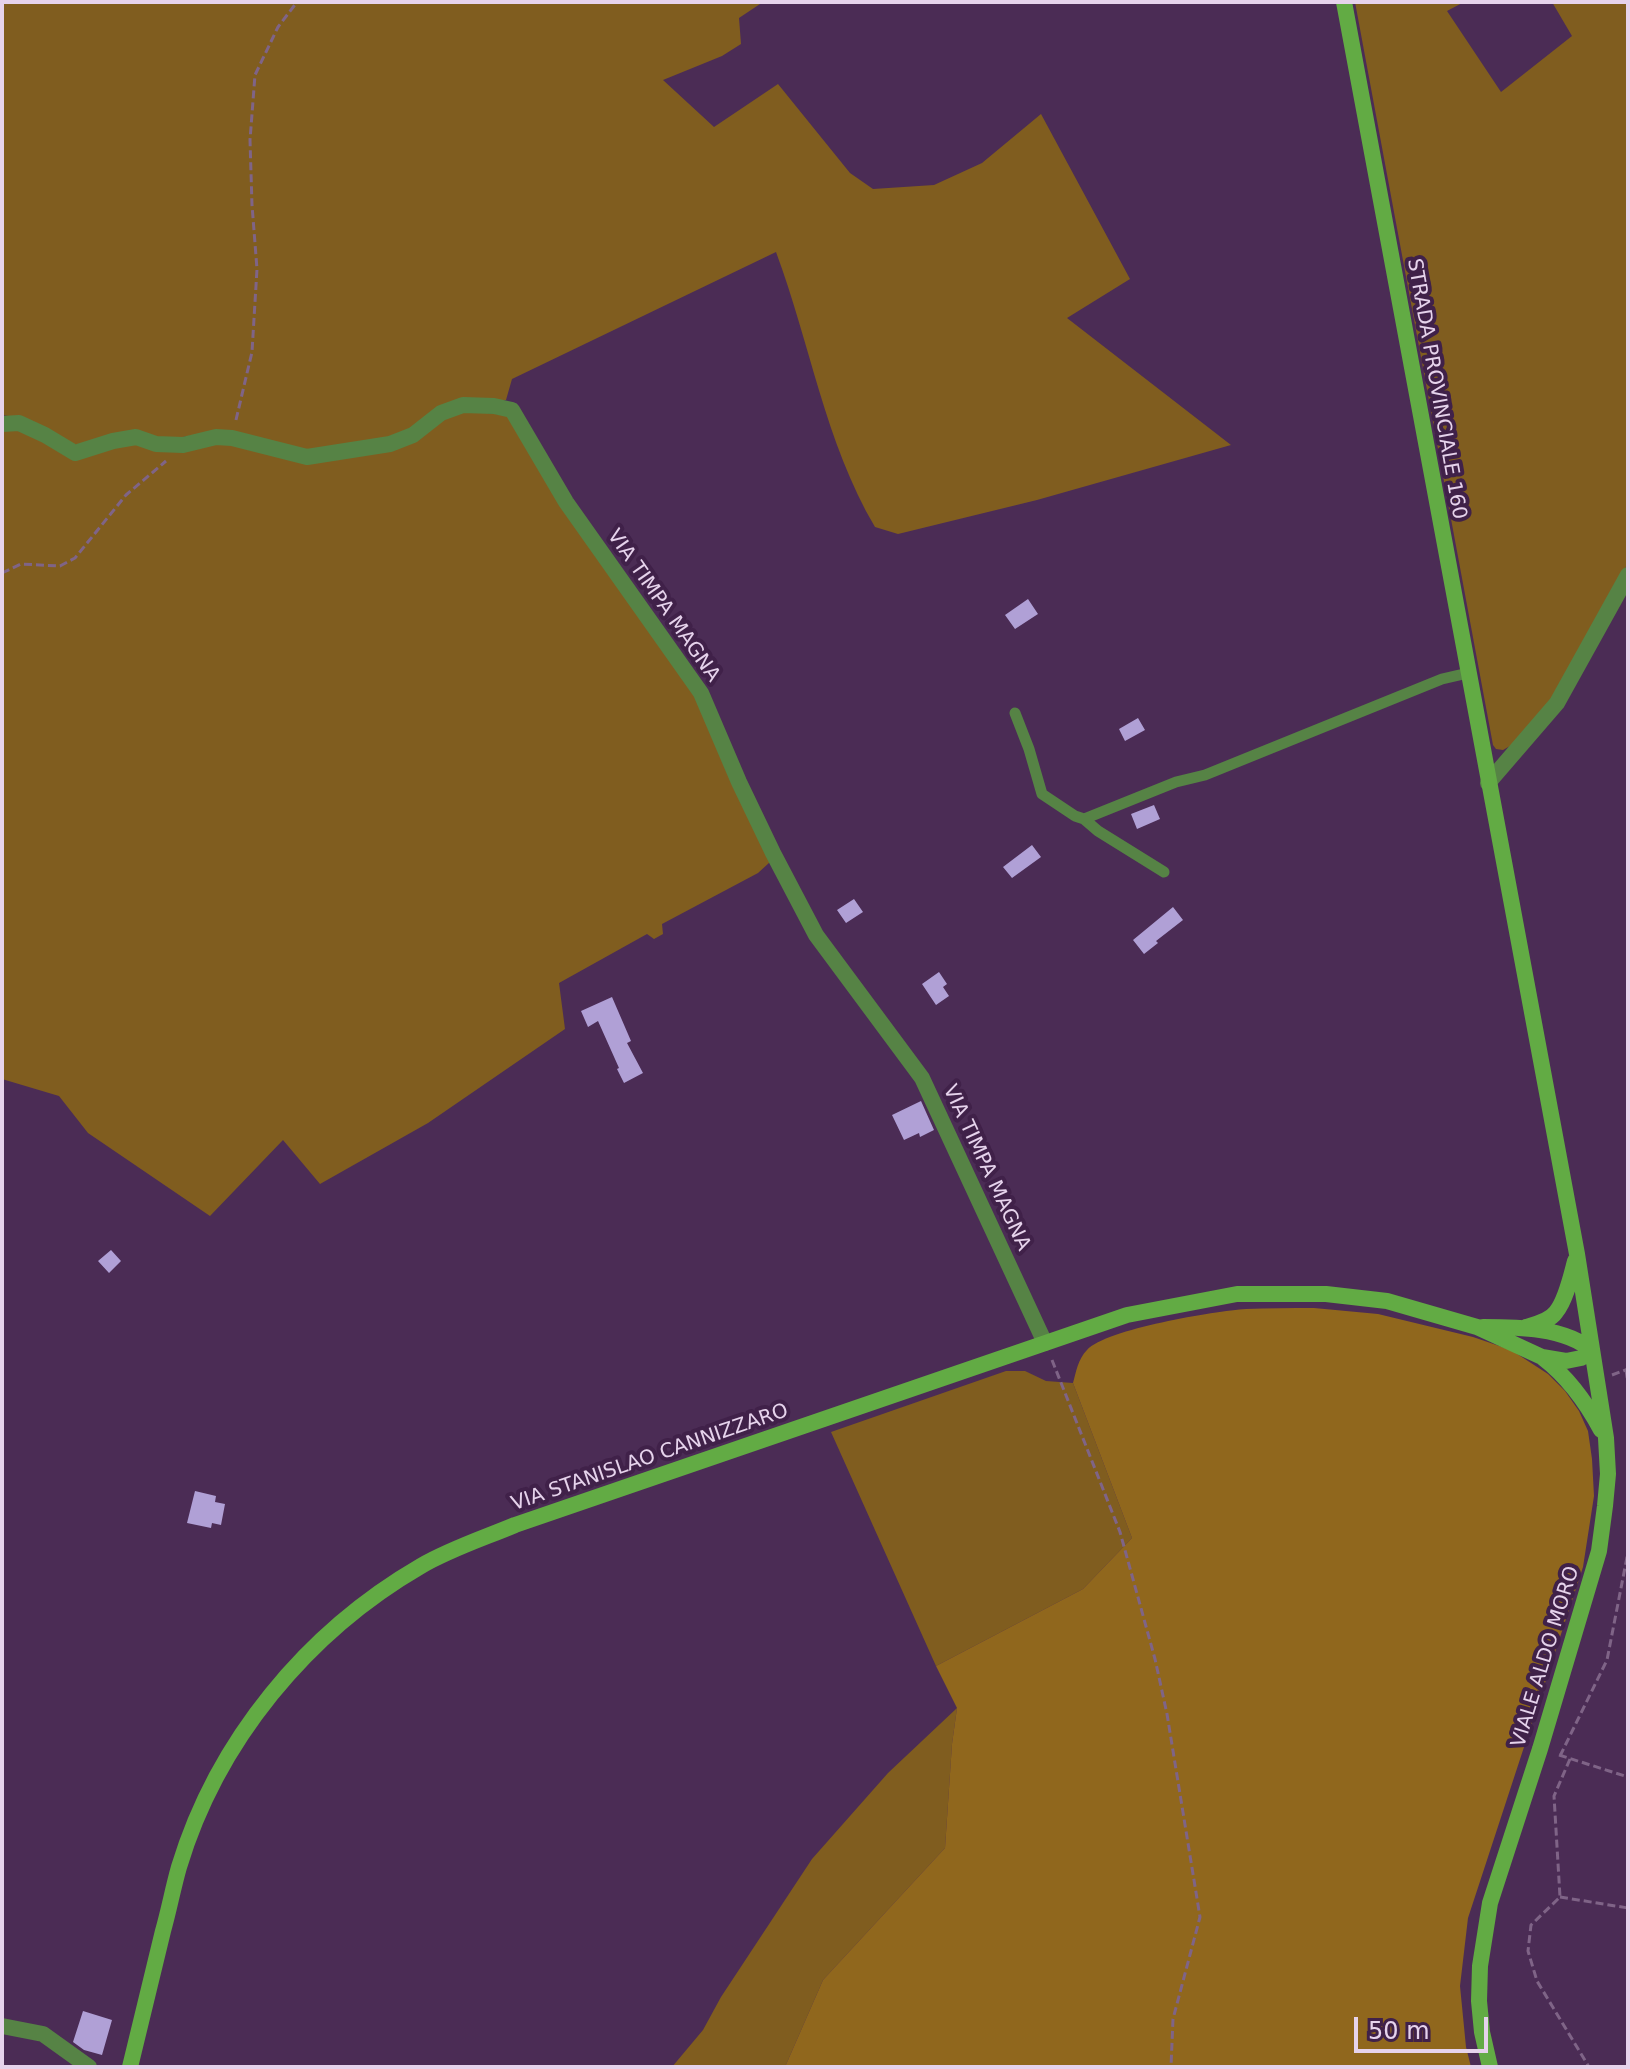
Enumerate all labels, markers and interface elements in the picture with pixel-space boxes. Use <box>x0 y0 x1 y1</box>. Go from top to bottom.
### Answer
street label: STRADA PROVINCIALE 160 <box>1401 257 1471 521</box>
street label: VIA TIMPA MAGNA <box>601 525 725 687</box>
street label: VIA TIMPA MAGNA <box>937 1081 1035 1255</box>
street label: VIA STANISLAO CANNIZZARO <box>508 1399 792 1517</box>
street label: VIALE ALDO MORO <box>1507 1563 1585 1751</box>
scale bar <box>1358 2001 1492 2051</box>
text: 50 m <box>1368 2017 1430 2045</box>

